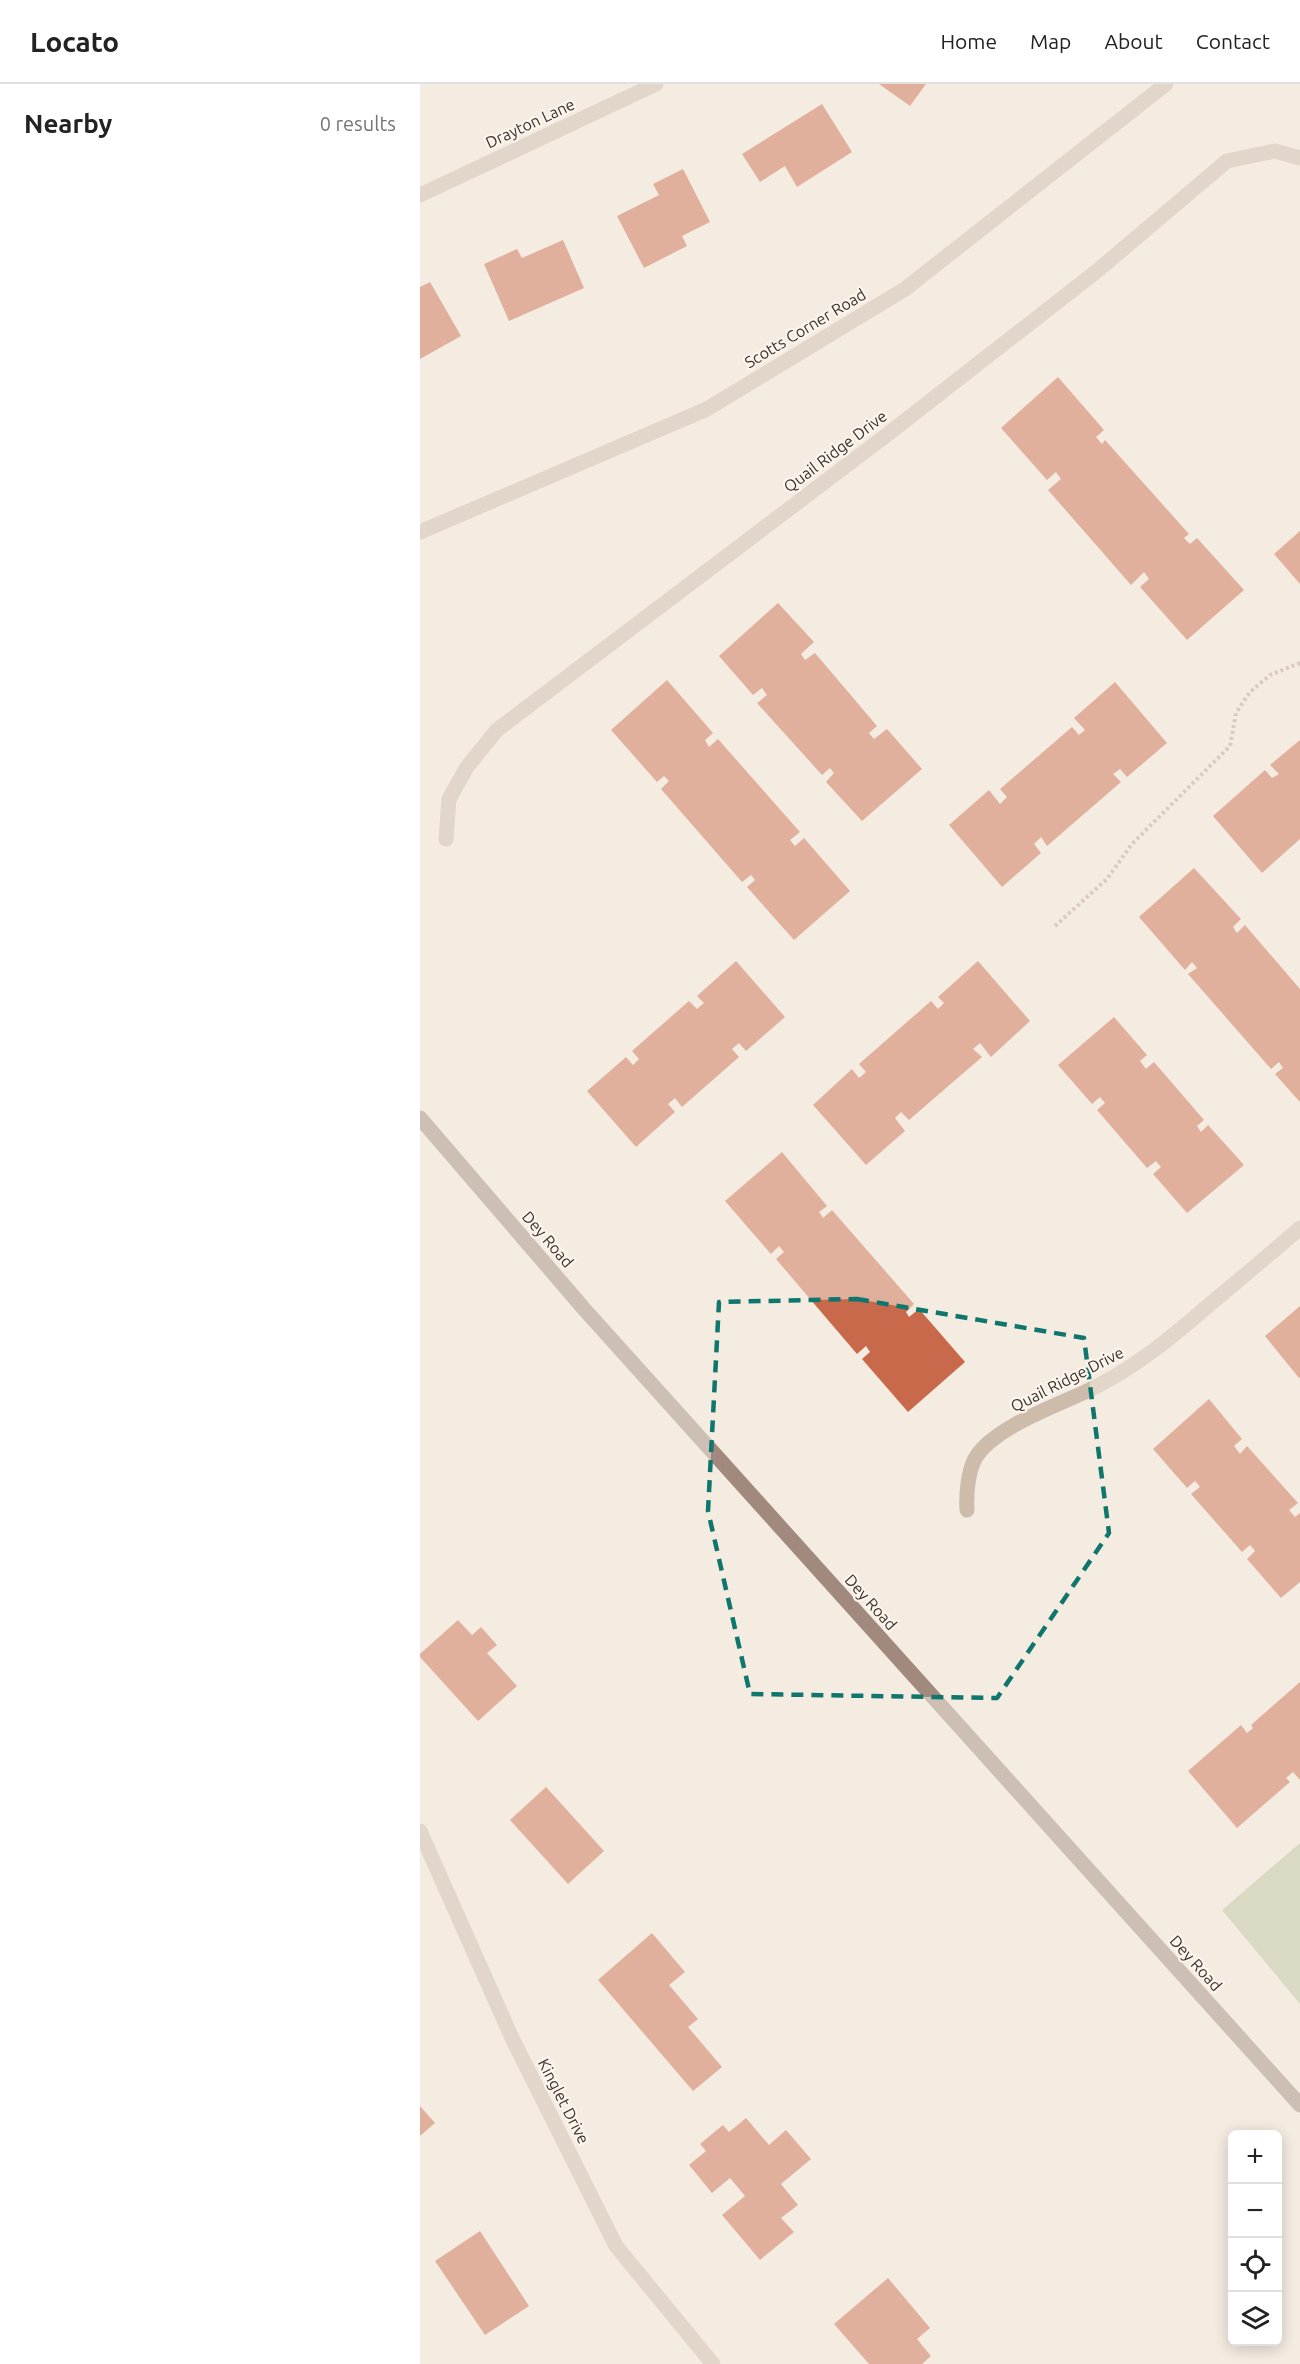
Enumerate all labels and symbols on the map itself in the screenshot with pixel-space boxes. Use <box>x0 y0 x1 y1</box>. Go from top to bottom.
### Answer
street label: Drayton Lane <box>483 95 577 151</box>
street label: Scotts Corner Road <box>741 285 869 371</box>
street label: Quail Ridge Drive <box>780 406 890 496</box>
street label: Dey Road <box>519 1207 577 1271</box>
street label: Quail Ridge Drive <box>1008 1343 1126 1415</box>
street label: Dey Road <box>841 1571 901 1633</box>
street label: Dey Road <box>1166 1932 1226 1994</box>
street label: Kinglet Drive <box>535 2055 593 2147</box>

